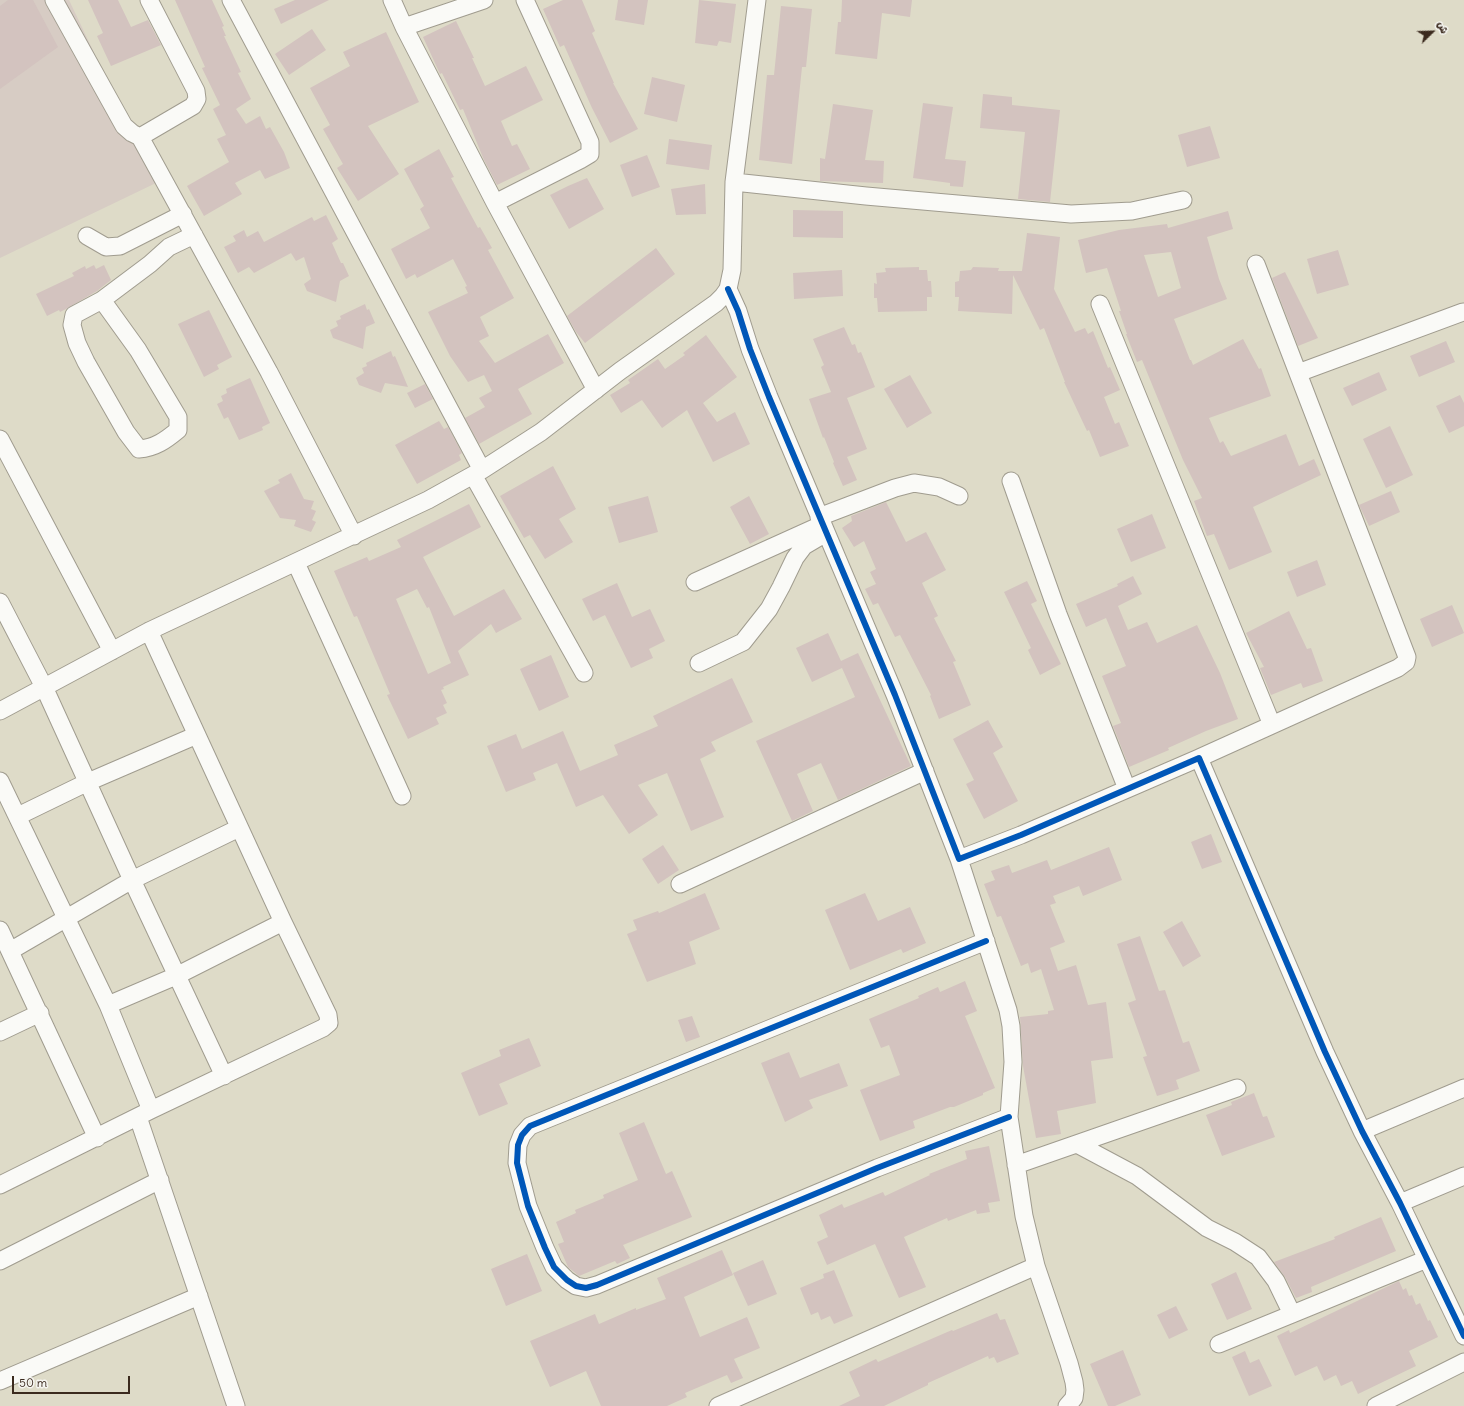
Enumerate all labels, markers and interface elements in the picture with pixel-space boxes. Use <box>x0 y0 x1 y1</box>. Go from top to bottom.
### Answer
north arrow <box>1412 12 1452 52</box>
text: ش <box>1434 19 1452 36</box>
scale bar <box>14 1368 132 1394</box>
text: 50 m <box>19 1375 47 1390</box>

